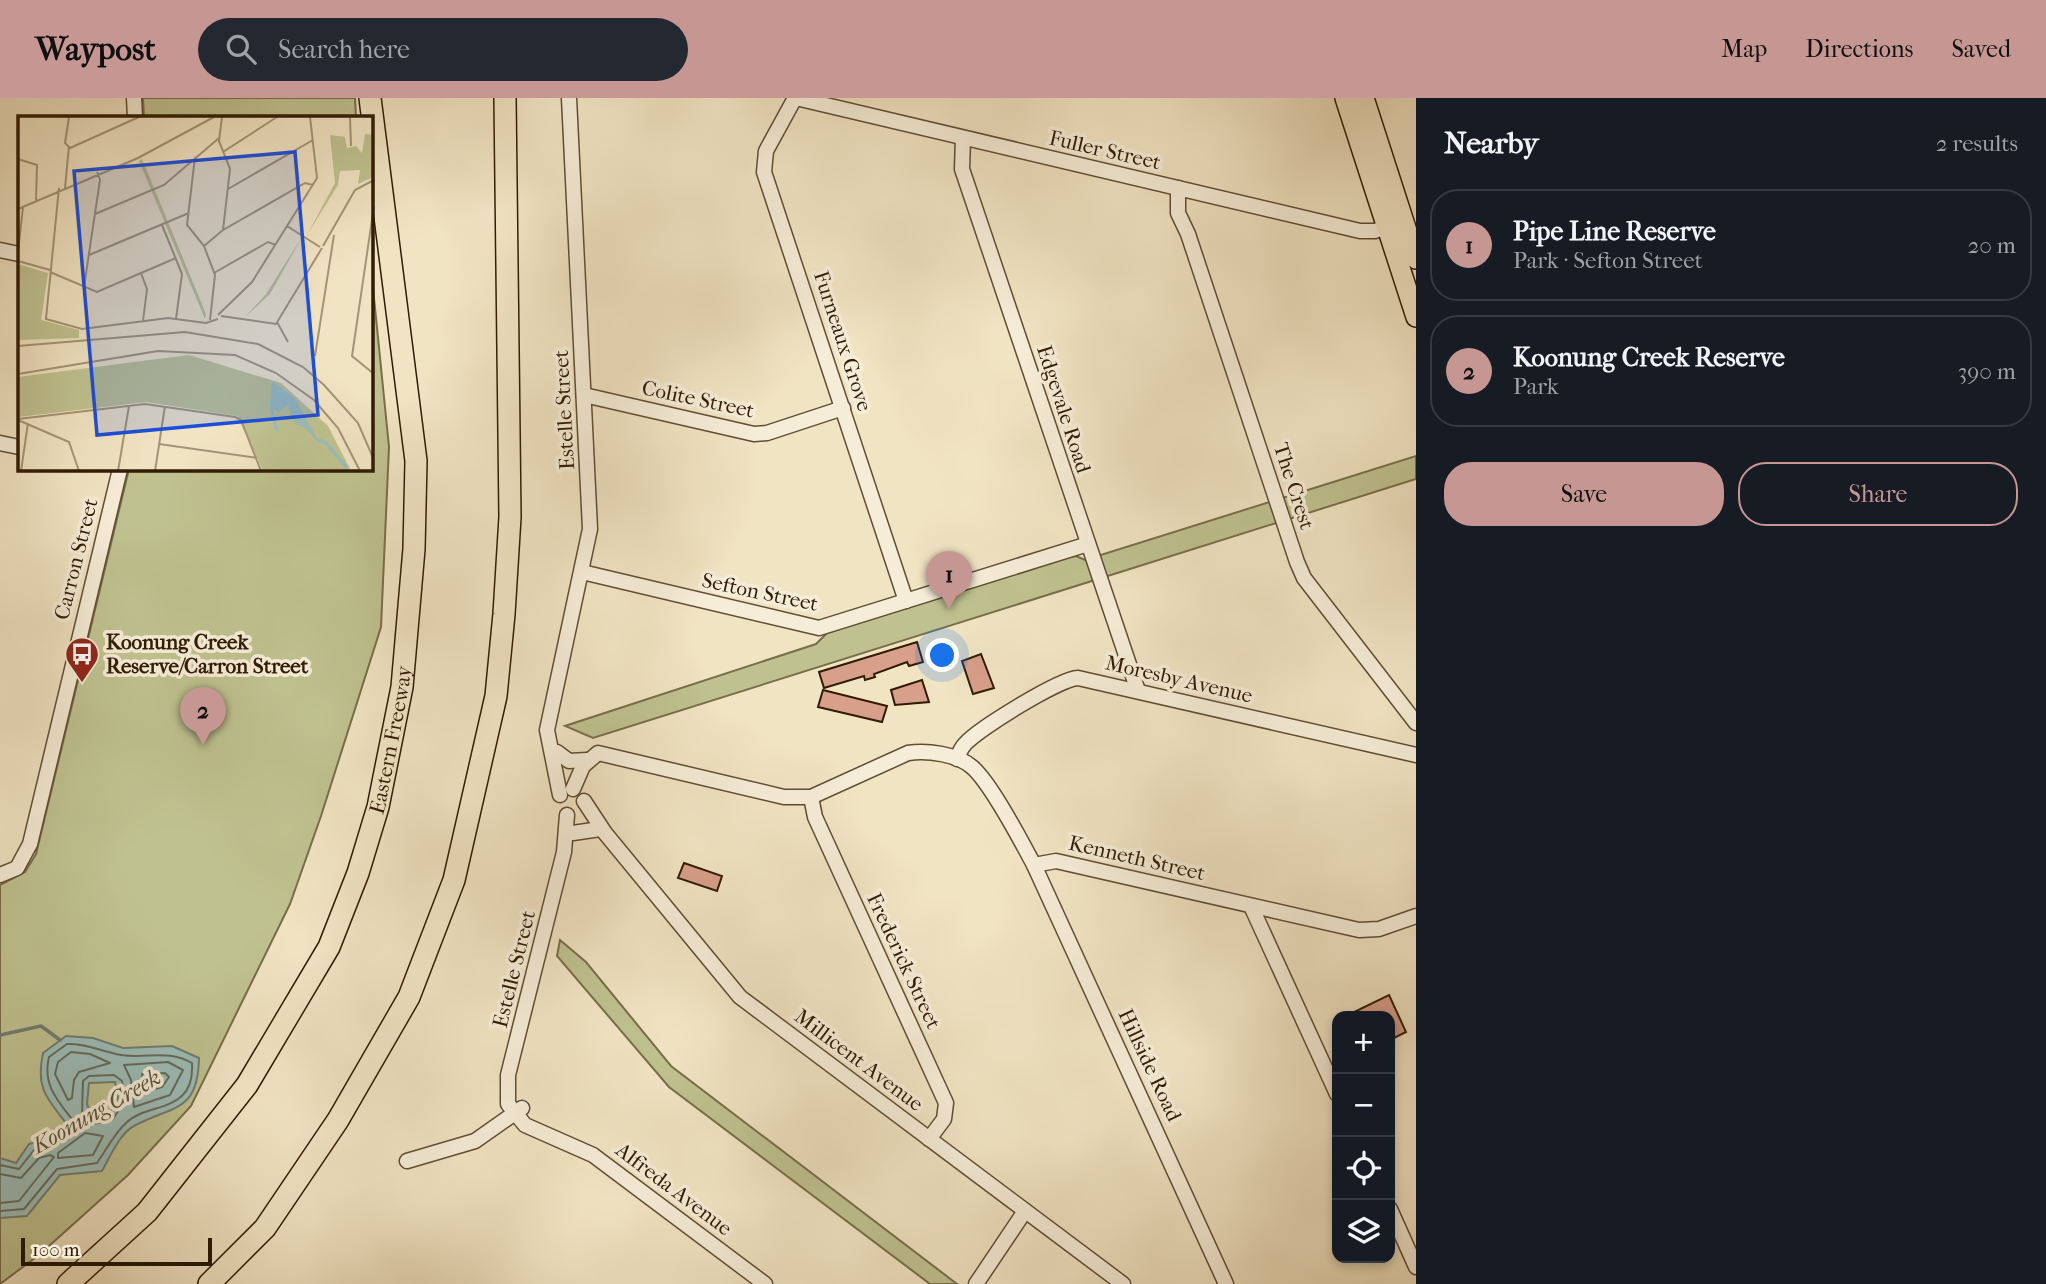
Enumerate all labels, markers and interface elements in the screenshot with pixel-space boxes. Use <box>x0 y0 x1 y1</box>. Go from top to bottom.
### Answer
search box <box>198 18 688 81</box>
text: Waypost <box>35 30 156 69</box>
icon: search <box>222 30 260 68</box>
text: Search here <box>278 34 410 65</box>
text: Map <box>1721 35 1767 63</box>
text: Directions <box>1805 35 1913 63</box>
text: Saved <box>1951 35 2011 63</box>
inset map <box>18 116 373 471</box>
street label: Fuller Street <box>1047 126 1164 175</box>
text: Nearby <box>1444 126 1539 161</box>
text: 2 results <box>1936 130 2018 157</box>
text: Pipe Line Reserve <box>1513 216 1716 247</box>
text: 1 <box>1465 232 1473 259</box>
text: 20 m <box>1967 232 2016 259</box>
text: Park · Sefton Street <box>1513 247 1703 274</box>
street label: Furneaux Grove <box>809 268 877 414</box>
street label: Edgevale Road <box>1032 342 1096 476</box>
text: Koonung Creek Reserve <box>1513 342 1785 373</box>
street label: Estelle Street <box>549 349 579 471</box>
text: 2 <box>1463 358 1475 385</box>
text: 390 m <box>1958 358 2016 385</box>
text: Park <box>1513 373 1559 400</box>
street label: Colite Street <box>640 375 757 423</box>
street label: The Crest <box>1269 440 1319 533</box>
button: Save <box>1444 462 1724 526</box>
button: Share <box>1738 462 2018 526</box>
street label: Carron Street <box>49 495 103 622</box>
pin: 1 <box>926 551 972 609</box>
street label: Sefton Street <box>700 568 821 616</box>
place label: Koonung Creek Reserve/Carron Street <box>106 630 309 678</box>
bus stop icon: Koonung Creek Reserve/Carron Street <box>63 635 101 684</box>
your location <box>925 638 959 672</box>
street label: Moresby Avenue <box>1103 650 1255 708</box>
street label: Eastern Freeway <box>365 664 416 817</box>
pin: 2 <box>180 687 226 745</box>
street label: Kenneth Street <box>1066 831 1208 885</box>
street label: Frederick Street <box>862 889 946 1033</box>
street label: Estelle Street <box>488 907 540 1030</box>
street label: Millicent Avenue <box>790 1004 928 1116</box>
street label: Hillside Road <box>1113 1005 1187 1126</box>
map controls <box>1332 1011 1395 1263</box>
button: + <box>1332 1011 1395 1074</box>
water label: Koonung Creek <box>25 1064 166 1160</box>
button: − <box>1332 1074 1395 1137</box>
street label: Alfreda Avenue <box>610 1137 737 1240</box>
button: locate <box>1332 1137 1395 1200</box>
button: layers <box>1332 1200 1395 1263</box>
scale bar <box>21 1235 212 1267</box>
text: 100 m <box>32 1239 80 1261</box>

